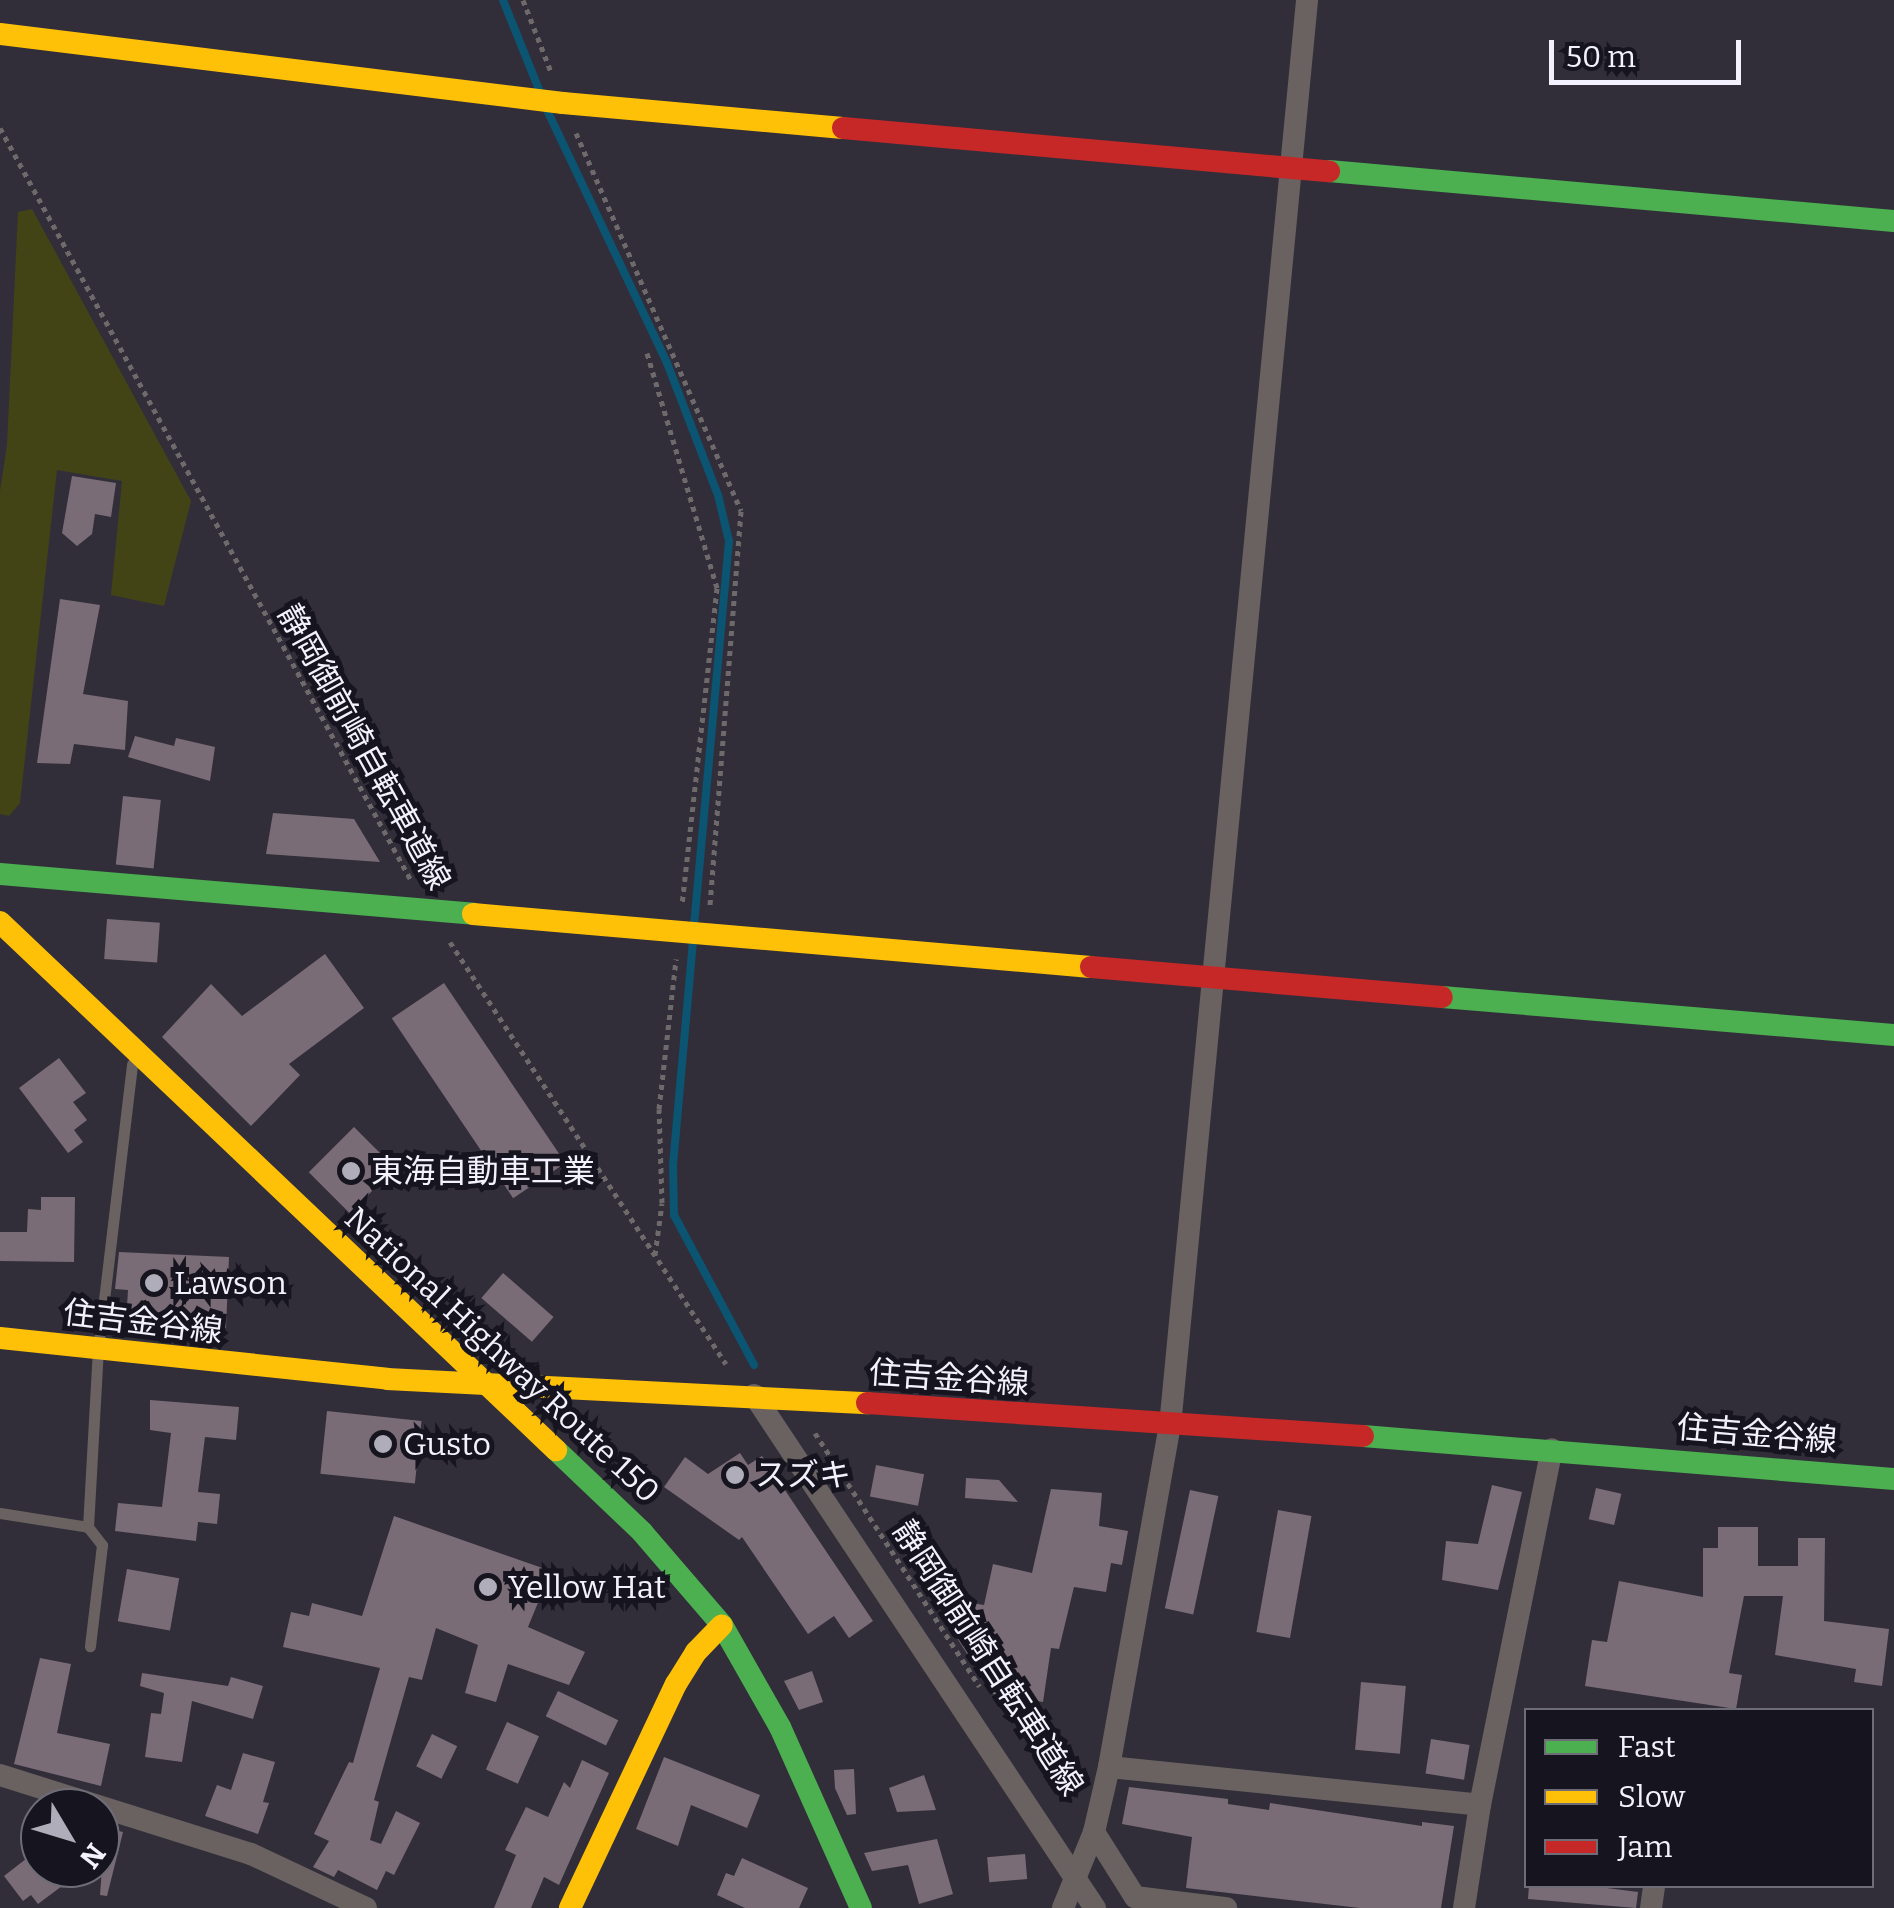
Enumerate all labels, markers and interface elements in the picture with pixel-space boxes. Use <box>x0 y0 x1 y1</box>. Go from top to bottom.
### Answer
scale bar <box>1554 20 1746 82</box>
text: 50 m <box>1566 39 1636 75</box>
street label: 静岡御前崎自転車道線 <box>270 598 458 896</box>
place label: 東海自動車工業 <box>371 1152 595 1190</box>
marker: 東海自動車工業 <box>340 1160 362 1182</box>
street label: National Highway Route 150 <box>337 1199 667 1511</box>
place label: Lawson <box>174 1264 287 1302</box>
marker: Lawson <box>143 1272 165 1294</box>
street label: 住吉金谷線 <box>61 1293 225 1351</box>
street label: 住吉金谷線 <box>868 1353 1030 1403</box>
street label: 住吉金谷線 <box>1676 1408 1838 1460</box>
place label: Gusto <box>403 1425 491 1463</box>
marker: Gusto <box>372 1433 394 1455</box>
place label: スズキ <box>755 1456 851 1494</box>
marker: スズキ <box>724 1464 746 1486</box>
street label: 静岡御前崎自転車道線 <box>885 1513 1091 1803</box>
place label: Yellow Hat <box>508 1568 666 1606</box>
marker: Yellow Hat <box>477 1576 499 1598</box>
legend <box>1524 1708 1874 1888</box>
text: Fast <box>1618 1729 1676 1765</box>
text: Slow <box>1618 1779 1685 1815</box>
north arrow <box>20 1788 120 1888</box>
text: Jam <box>1618 1829 1672 1865</box>
text: N <box>73 1837 112 1874</box>

